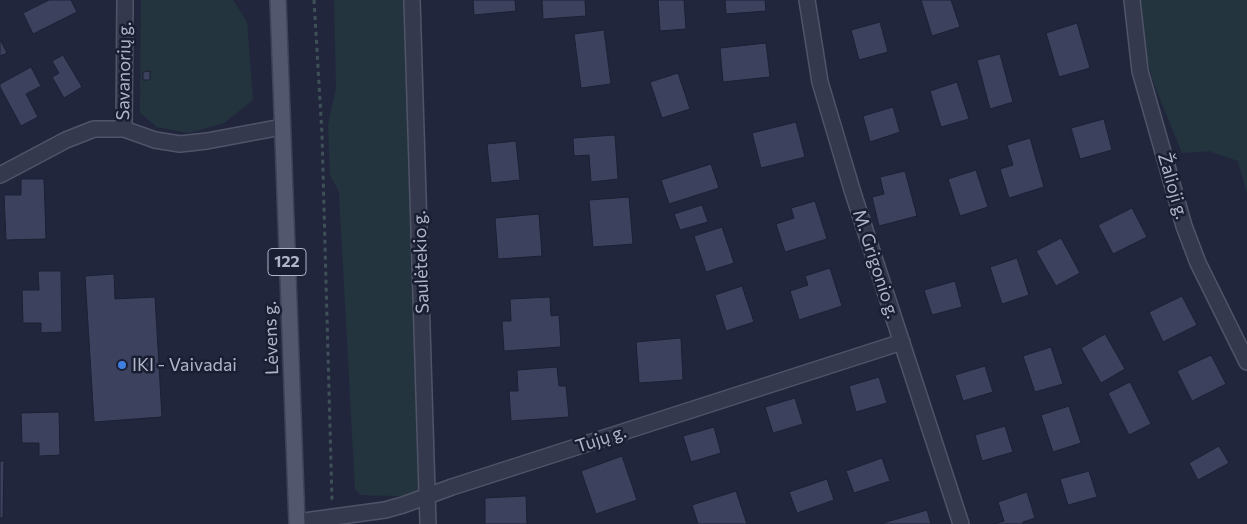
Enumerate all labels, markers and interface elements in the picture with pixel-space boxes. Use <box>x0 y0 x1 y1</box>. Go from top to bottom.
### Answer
street label: Savanorių g. <box>112 22 136 120</box>
street label: Žalioji g. <box>1153 150 1193 222</box>
street label: M. Grigonio g. <box>848 207 904 321</box>
street label: Saulėtekio g. <box>408 210 434 314</box>
road number: 122 <box>268 248 306 276</box>
street label: Lėvens g. <box>259 301 283 375</box>
place label: IKI - Vaivadai <box>132 354 237 376</box>
marker: IKI - Vaivadai <box>116 359 128 371</box>
street label: Tujų g. <box>573 421 629 457</box>

